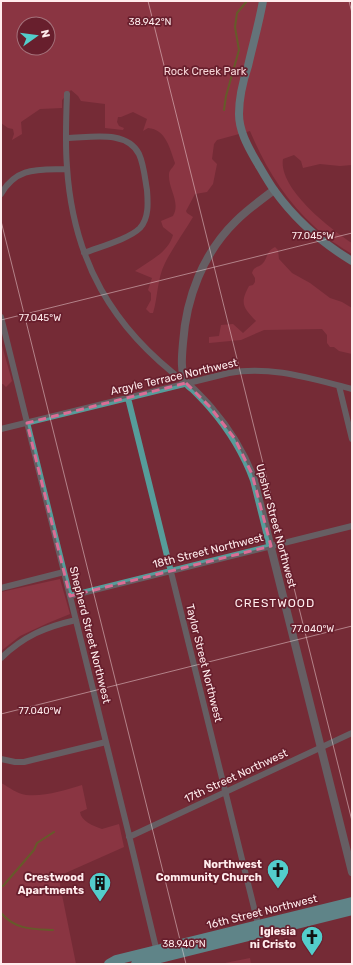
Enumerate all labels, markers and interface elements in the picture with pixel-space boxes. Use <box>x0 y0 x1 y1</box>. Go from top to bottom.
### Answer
north arrow <box>16 16 56 56</box>
text: 38.942°N <box>128 16 172 28</box>
text: N <box>38 28 53 39</box>
park label: Rock Creek Park <box>164 65 247 78</box>
text: 77.045°W <box>292 230 334 242</box>
text: 77.045°W <box>19 312 61 324</box>
street label: Argyle Terrace Northwest <box>109 356 239 398</box>
street label: Upshur Street Northwest <box>253 462 299 590</box>
street label: 18th Street Northwest <box>151 531 265 571</box>
street label: Shepherd Street Northwest <box>67 565 113 706</box>
district label: CRESTWOOD <box>235 596 315 610</box>
street label: Taylor Street Northwest <box>183 603 225 724</box>
text: 77.040°W <box>292 623 334 635</box>
text: 77.040°W <box>19 705 61 717</box>
street label: 17th Street Northwest <box>182 746 290 806</box>
church icon: Northwest Community Church <box>265 857 291 890</box>
place label: Northwest Community Church <box>156 858 262 884</box>
building icon: Crestwood Apartments <box>87 870 113 903</box>
place label: Crestwood Apartments <box>18 871 84 897</box>
street label: 16th Street Northwest <box>205 892 319 932</box>
church icon: Iglesia ni Cristo <box>299 924 325 957</box>
place label: Iglesia ni Cristo <box>250 925 296 951</box>
text: 38.940°N <box>162 938 206 950</box>

